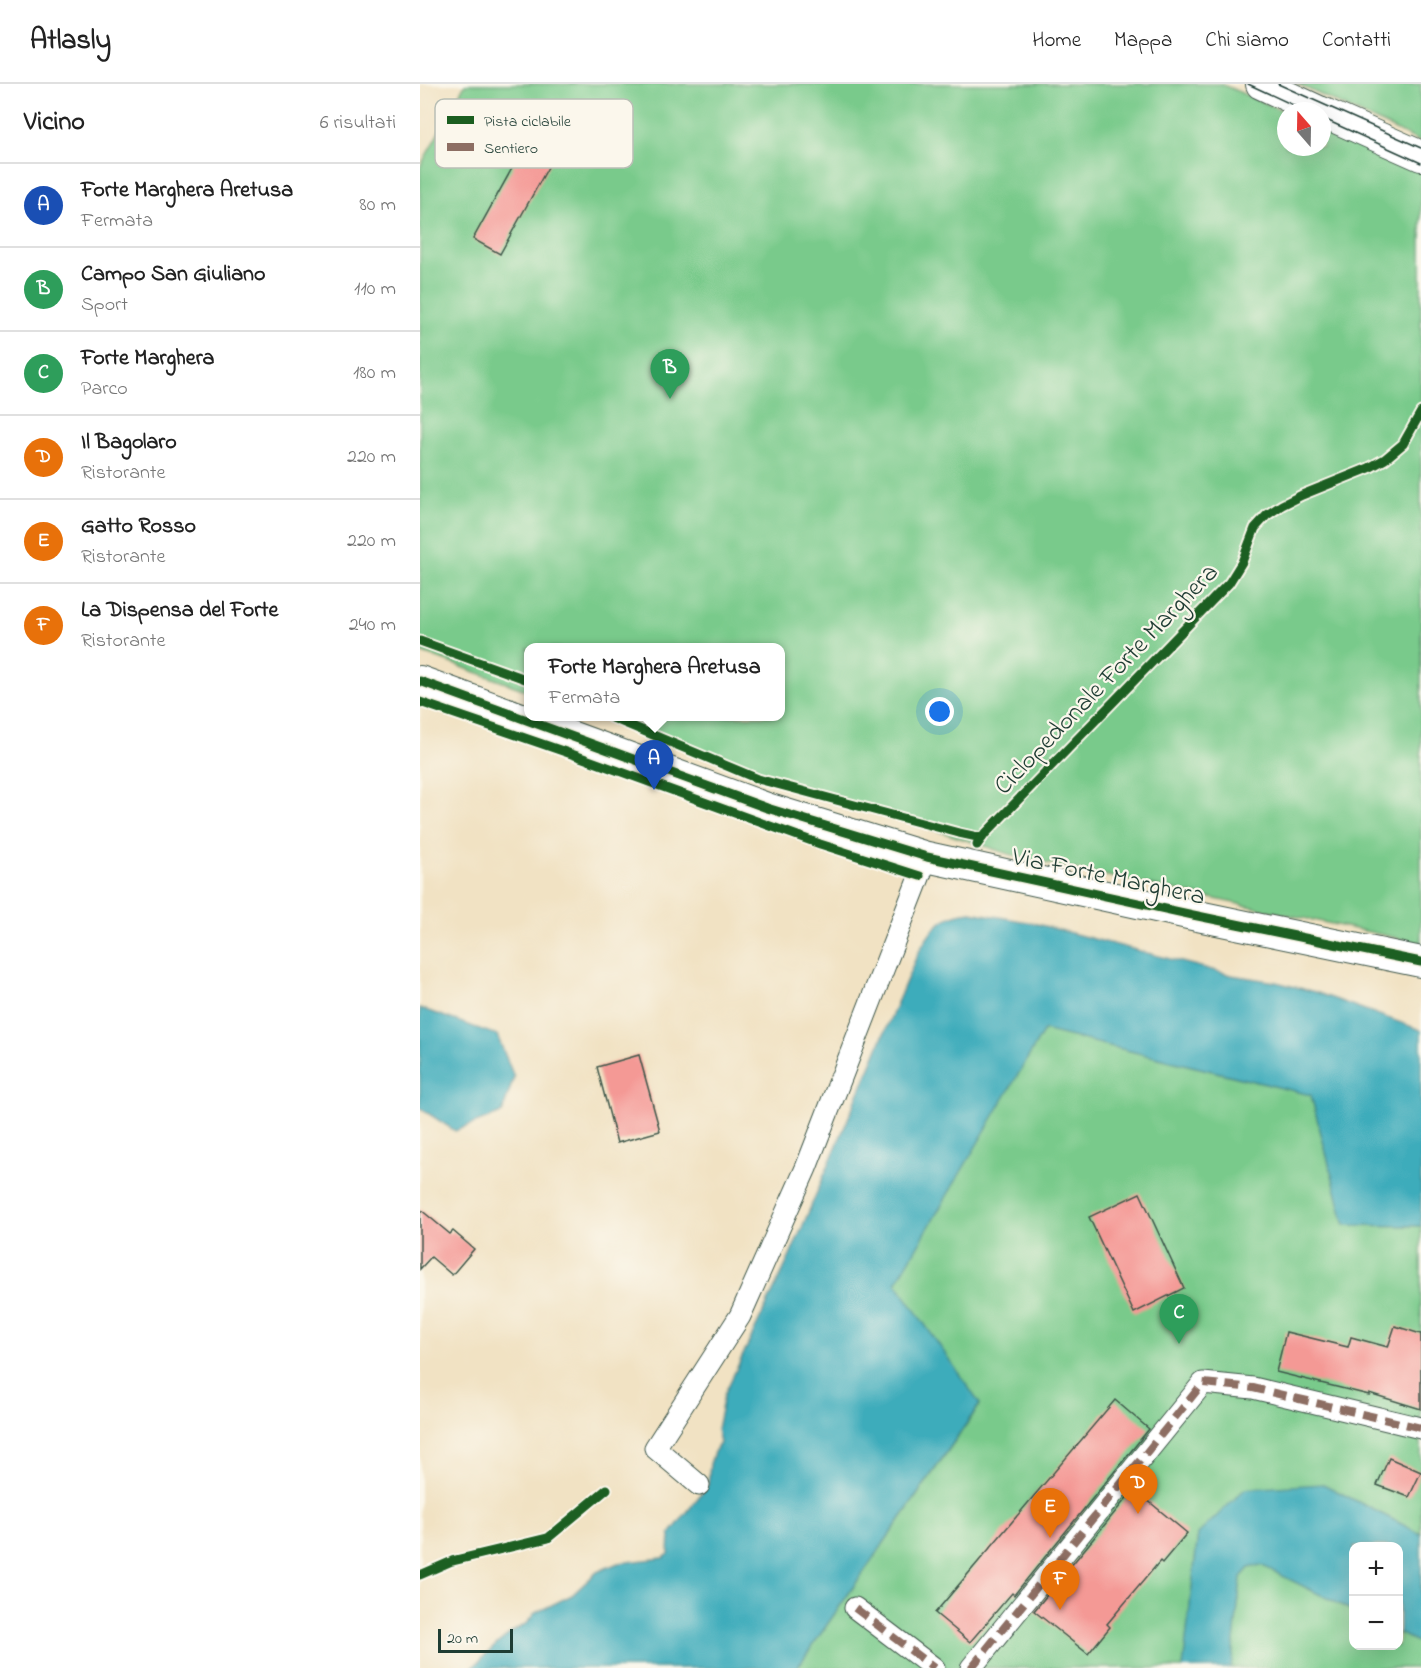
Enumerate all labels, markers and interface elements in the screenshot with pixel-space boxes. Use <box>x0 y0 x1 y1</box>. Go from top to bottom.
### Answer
text: Atlasly <box>30 21 111 62</box>
text: Home <box>1032 26 1081 56</box>
text: Mappa <box>1114 26 1172 56</box>
text: Chi siamo <box>1205 26 1289 56</box>
text: Contatti <box>1322 26 1391 56</box>
legend <box>435 99 633 168</box>
north arrow <box>1277 102 1331 156</box>
text: Vicino <box>24 104 85 142</box>
text: 6 risultati <box>320 109 396 138</box>
text: Pista ciclabile <box>484 110 572 134</box>
text: Sentiero <box>484 137 538 161</box>
text: Forte Marghera Aretusa <box>81 175 293 207</box>
text: A <box>37 191 50 220</box>
text: 80 m <box>359 191 396 220</box>
text: Fermata <box>81 207 153 236</box>
text: Campo San Giuliano <box>81 259 265 291</box>
text: B <box>37 275 50 304</box>
text: 110 m <box>354 275 396 304</box>
text: Sport <box>81 291 128 320</box>
text: Forte Marghera <box>81 343 214 375</box>
pin: B <box>650 350 690 399</box>
text: C <box>38 359 49 388</box>
text: 180 m <box>353 359 396 388</box>
text: Parco <box>81 375 128 404</box>
text: Il Bagolaro <box>81 427 177 459</box>
text: D <box>36 443 51 472</box>
text: 220 m <box>347 443 396 472</box>
text: Ristorante <box>81 459 166 488</box>
text: Gatto Rosso <box>81 511 196 543</box>
text: E <box>37 527 50 556</box>
text: 220 m <box>347 527 396 556</box>
text: Ristorante <box>81 543 166 572</box>
street label: Ciclopedonale Forte Marghera <box>986 556 1228 805</box>
text: La Dispensa del Forte <box>81 595 278 627</box>
text: F <box>37 611 50 640</box>
text: 240 m <box>349 611 396 640</box>
text: Ristorante <box>81 627 166 656</box>
popup <box>524 643 785 721</box>
text: Forte Marghera Aretusa <box>548 652 761 684</box>
text: Fermata <box>548 684 620 713</box>
your location <box>925 697 954 726</box>
pin: A <box>634 740 674 790</box>
street label: Via Forte Marghera <box>1007 839 1208 917</box>
pin: C <box>1160 1294 1198 1344</box>
pin: D <box>1118 1464 1158 1514</box>
pin: E <box>1030 1488 1070 1538</box>
map controls <box>1349 1542 1403 1650</box>
button: + <box>1349 1542 1403 1596</box>
pin: F <box>1040 1560 1080 1610</box>
button: − <box>1349 1596 1403 1650</box>
scale bar <box>438 1626 513 1654</box>
text: 20 m <box>447 1627 478 1651</box>

